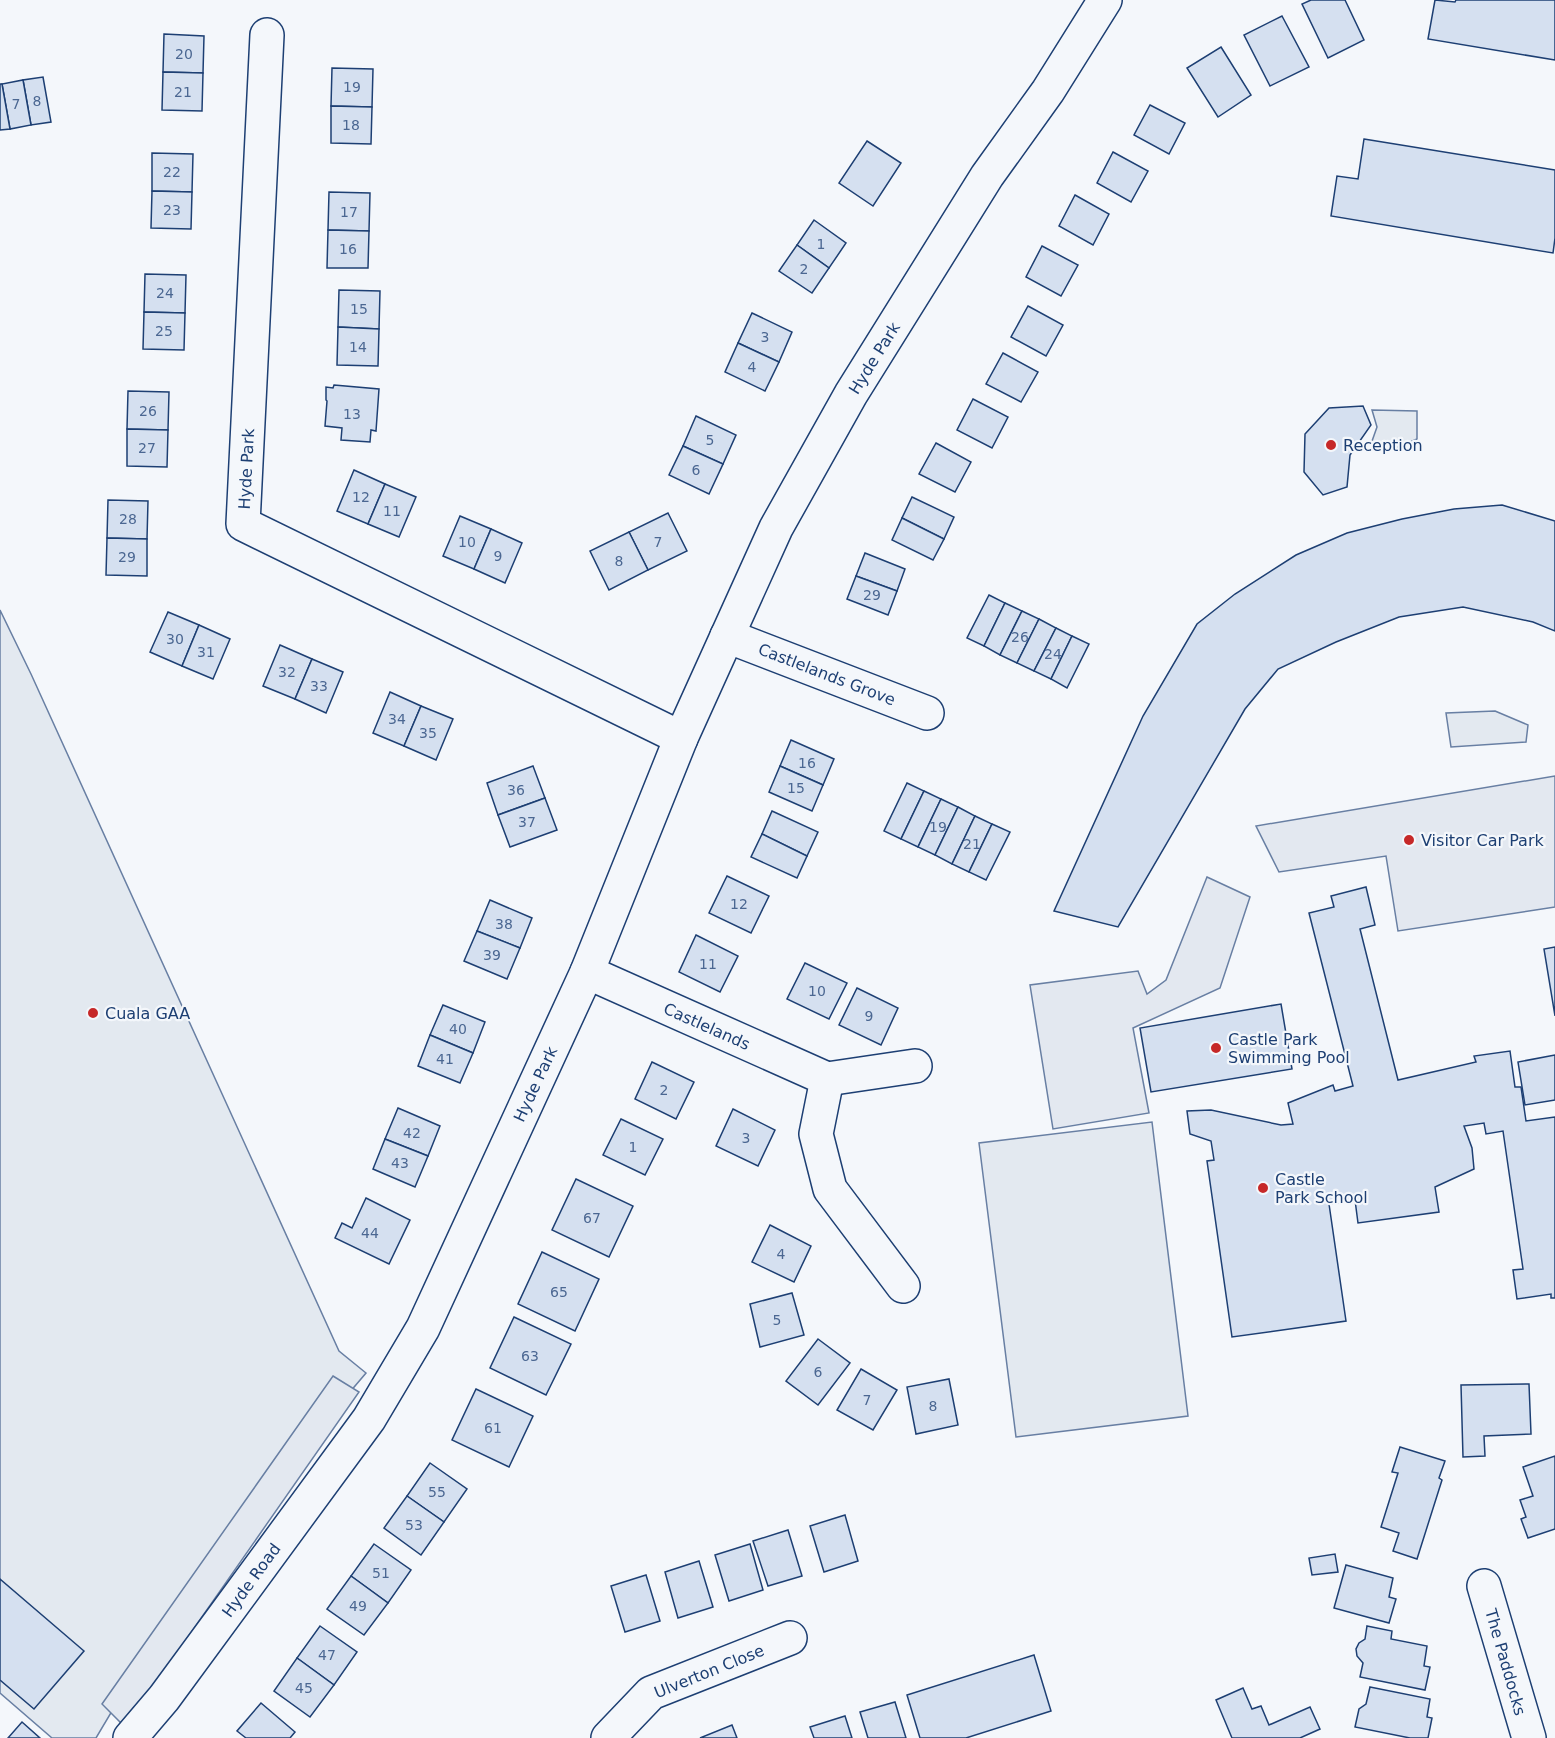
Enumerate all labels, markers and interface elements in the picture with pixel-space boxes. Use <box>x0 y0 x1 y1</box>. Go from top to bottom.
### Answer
house number: 20 <box>175 46 193 62</box>
house number: 19 <box>343 79 361 95</box>
house number: 21 <box>174 84 192 100</box>
house number: 8 <box>33 93 41 109</box>
house number: 7 <box>12 96 20 112</box>
house number: 18 <box>342 117 360 133</box>
house number: 22 <box>163 164 181 180</box>
house number: 23 <box>163 202 181 218</box>
house number: 17 <box>340 204 358 220</box>
house number: 1 <box>817 236 825 252</box>
house number: 16 <box>339 241 357 257</box>
house number: 2 <box>800 261 808 277</box>
house number: 24 <box>156 285 174 301</box>
house number: 15 <box>350 301 368 317</box>
street label: Hyde Park <box>845 318 904 398</box>
house number: 25 <box>155 323 173 339</box>
house number: 3 <box>761 329 769 345</box>
house number: 14 <box>349 339 367 355</box>
house number: 4 <box>748 359 757 375</box>
house number: 26 <box>139 403 157 419</box>
house number: 13 <box>343 406 361 422</box>
street label: Hyde Park <box>235 427 258 510</box>
house number: 5 <box>706 432 714 448</box>
place label: Reception <box>1343 436 1423 455</box>
marker: Reception <box>1324 438 1338 452</box>
house number: 27 <box>138 440 156 456</box>
house number: 6 <box>692 462 701 478</box>
house number: 12 <box>352 489 370 505</box>
house number: 11 <box>383 503 401 519</box>
house number: 28 <box>119 511 137 527</box>
house number: 10 <box>458 534 476 550</box>
house number: 7 <box>654 534 662 550</box>
house number: 9 <box>494 548 502 564</box>
house number: 29 <box>118 549 136 565</box>
house number: 8 <box>615 553 623 569</box>
house number: 29 <box>863 587 881 603</box>
house number: 26 <box>1011 629 1029 645</box>
house number: 30 <box>166 631 184 647</box>
street label: Castlelands Grove <box>755 640 898 709</box>
house number: 31 <box>197 644 215 660</box>
house number: 24 <box>1044 646 1062 662</box>
house number: 32 <box>278 664 296 680</box>
house number: 33 <box>310 678 328 694</box>
house number: 34 <box>388 711 406 727</box>
house number: 35 <box>419 725 437 741</box>
house number: 16 <box>798 755 816 771</box>
house number: 15 <box>787 780 805 796</box>
house number: 36 <box>507 782 525 798</box>
house number: 37 <box>518 814 536 830</box>
house number: 19 <box>929 819 947 835</box>
place label: Visitor Car Park <box>1421 831 1545 850</box>
marker: Visitor Car Park <box>1402 833 1416 847</box>
house number: 21 <box>963 836 981 852</box>
house number: 12 <box>730 896 748 912</box>
house number: 38 <box>495 916 513 932</box>
house number: 39 <box>483 947 501 963</box>
house number: 11 <box>699 956 717 972</box>
house number: 10 <box>808 983 826 999</box>
street label: Castlelands <box>661 999 753 1054</box>
place label: Cuala GAA <box>105 1004 190 1023</box>
marker: Cuala GAA <box>86 1006 100 1020</box>
house number: 9 <box>865 1008 873 1024</box>
house number: 40 <box>449 1021 467 1037</box>
place label: Castle Park Swimming Pool <box>1228 1030 1350 1067</box>
marker: Castle Park Swimming Pool <box>1209 1041 1223 1055</box>
street label: Hyde Park <box>510 1043 562 1125</box>
house number: 41 <box>436 1051 454 1067</box>
house number: 2 <box>660 1082 668 1098</box>
house number: 42 <box>403 1125 421 1141</box>
house number: 3 <box>742 1130 750 1146</box>
house number: 1 <box>629 1139 637 1155</box>
house number: 43 <box>391 1155 409 1171</box>
place label: Castle Park School <box>1275 1170 1368 1207</box>
marker: Castle Park School <box>1256 1181 1270 1195</box>
house number: 67 <box>583 1210 601 1226</box>
house number: 44 <box>361 1225 379 1241</box>
house number: 4 <box>777 1246 786 1262</box>
house number: 65 <box>550 1284 568 1300</box>
house number: 5 <box>773 1312 781 1328</box>
house number: 63 <box>521 1348 539 1364</box>
house number: 6 <box>814 1364 823 1380</box>
house number: 7 <box>863 1392 871 1408</box>
house number: 8 <box>929 1398 937 1414</box>
house number: 61 <box>484 1420 502 1436</box>
house number: 55 <box>428 1484 446 1500</box>
house number: 53 <box>405 1517 423 1533</box>
street label: Hyde Road <box>218 1540 285 1621</box>
house number: 51 <box>372 1565 390 1581</box>
house number: 49 <box>349 1598 367 1614</box>
street label: The Paddocks <box>1481 1606 1530 1718</box>
street label: Ulverton Close <box>651 1641 767 1702</box>
house number: 47 <box>318 1647 336 1663</box>
house number: 45 <box>295 1680 313 1696</box>

